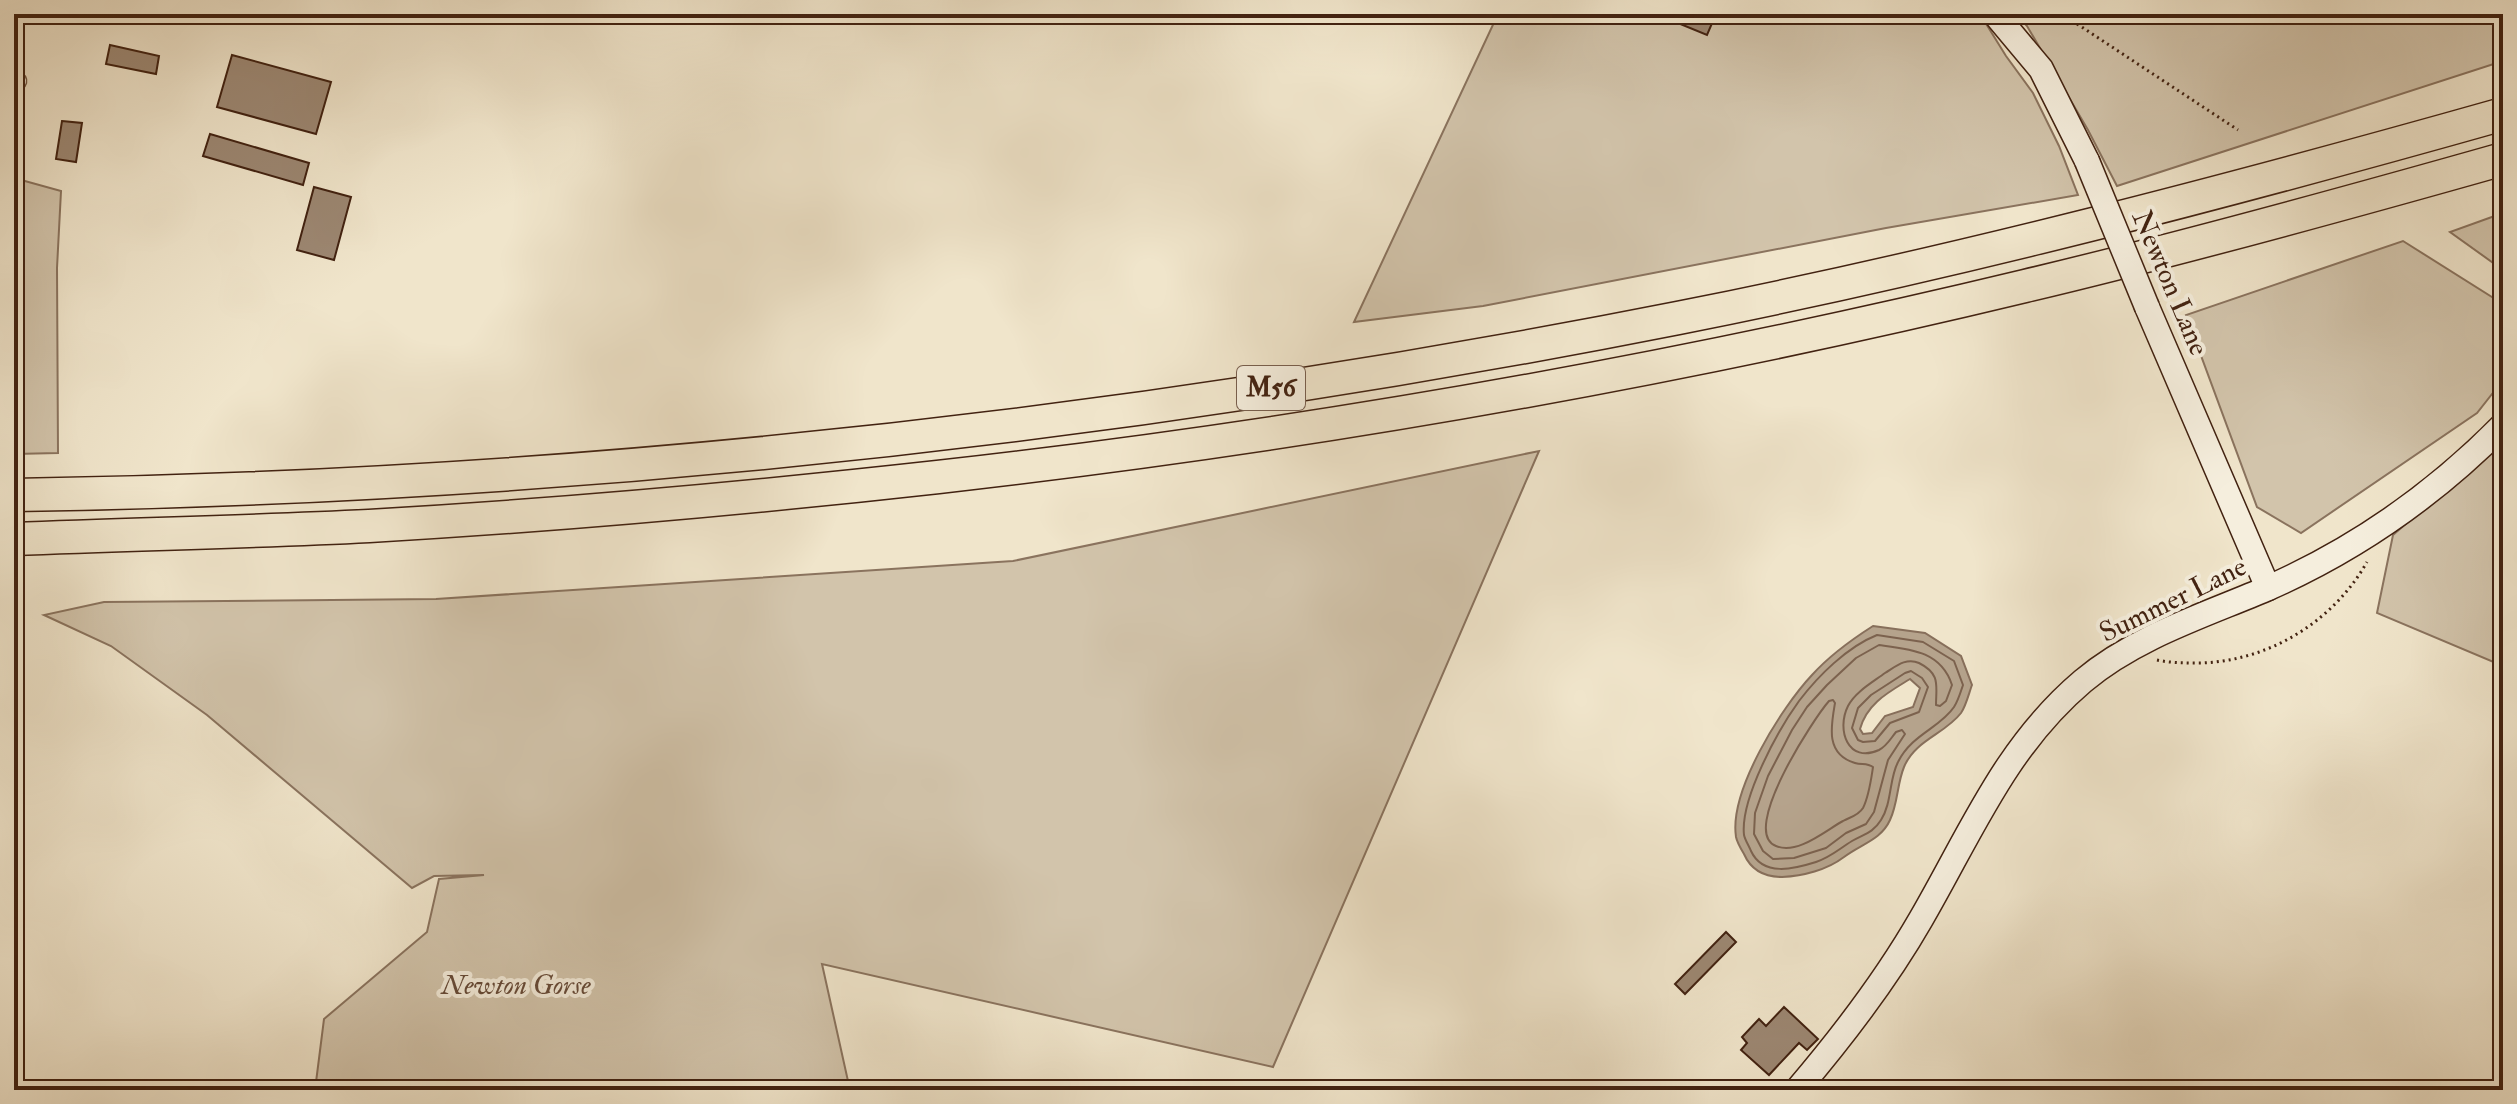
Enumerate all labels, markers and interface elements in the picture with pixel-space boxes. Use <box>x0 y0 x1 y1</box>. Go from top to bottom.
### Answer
street label: Newton Lane <box>2124 205 2216 361</box>
road number: M56 <box>1237 366 1305 410</box>
street label: Summer Lane <box>2094 549 2253 651</box>
park label: Newton Gorse <box>440 968 591 1003</box>

